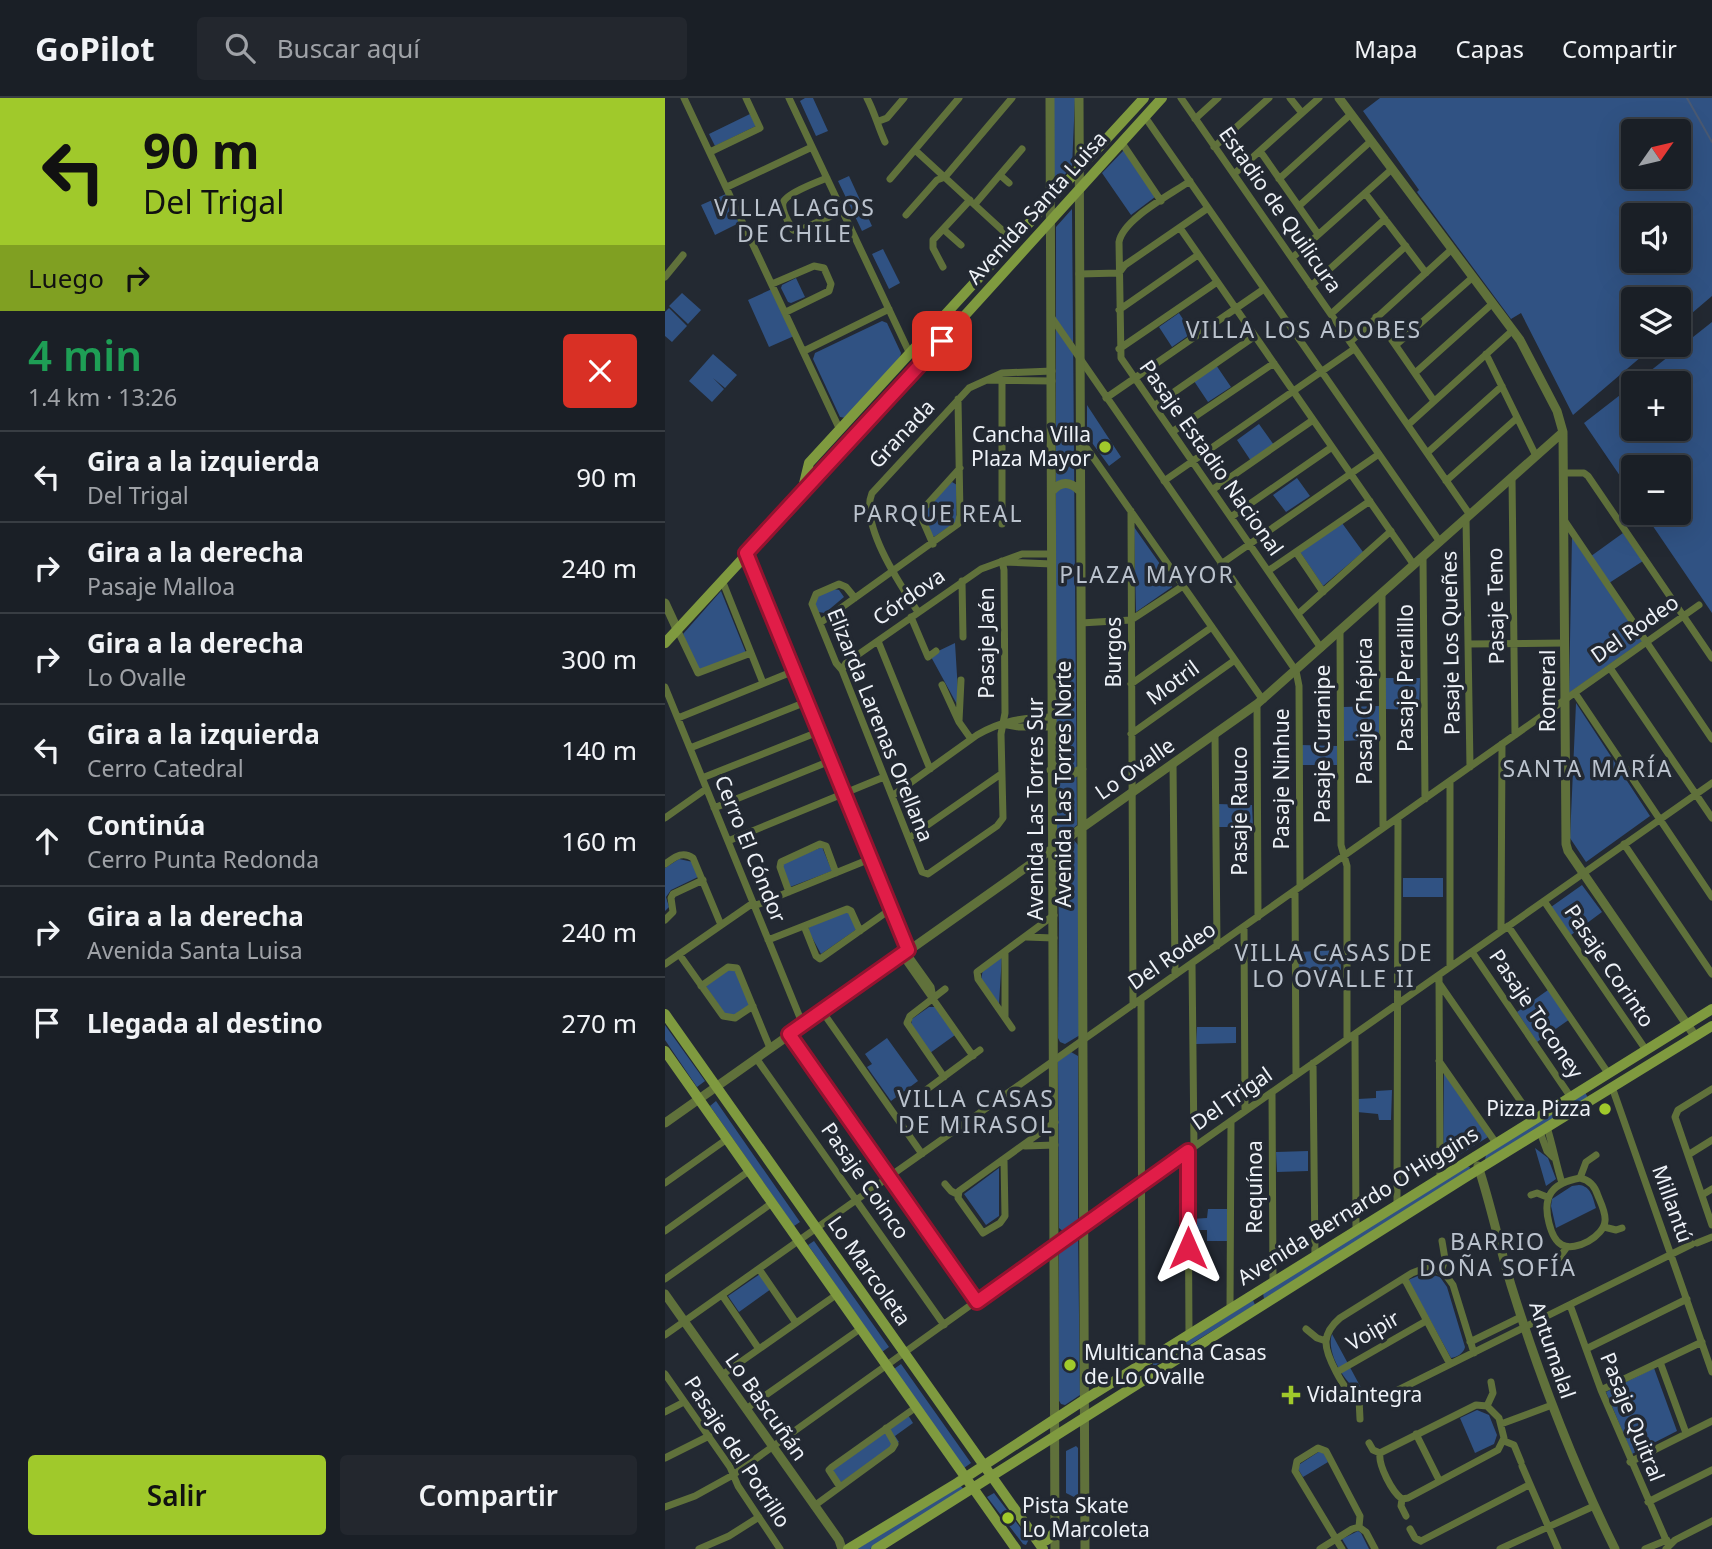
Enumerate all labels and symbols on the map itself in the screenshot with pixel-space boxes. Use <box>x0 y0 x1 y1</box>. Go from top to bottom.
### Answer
north arrow <box>1621 119 1691 189</box>
street label: Estadio de Quilicura <box>1213 121 1349 298</box>
street label: Avenida Santa Luisa <box>960 125 1113 290</box>
district label: VILLA LAGOS DE CHILE <box>714 191 876 249</box>
pin <box>912 311 972 371</box>
district label: VILLA LOS ADOBES <box>1186 313 1422 345</box>
street label: Pasaje Estadio Nacional <box>1134 354 1290 561</box>
street label: Granada <box>862 393 940 474</box>
place label: Cancha Villa Plaza Mayor <box>971 420 1091 472</box>
marker: Cancha Villa Plaza Mayor <box>1097 439 1113 455</box>
district label: PARQUE REAL <box>852 497 1024 529</box>
street label: Pasaje Teno <box>1480 547 1510 665</box>
street label: Pasaje Los Queñes <box>1434 551 1466 735</box>
district label: PLAZA MAYOR <box>1059 558 1235 590</box>
street label: Córdova <box>867 561 950 631</box>
street label: Pasaje Jaén <box>972 587 1000 699</box>
street label: Del Rodeo <box>1585 588 1684 669</box>
street label: Elizarda Larenas Orellana <box>821 604 941 846</box>
street label: Pasaje Peralillo <box>1391 604 1419 752</box>
street label: Burgos <box>1099 617 1127 687</box>
street label: Pasaje Chépica <box>1350 637 1378 785</box>
street label: Romeral <box>1533 650 1561 732</box>
street label: Motril <box>1140 654 1204 711</box>
street label: Avenida Las Torres Norte <box>1049 661 1077 907</box>
street label: Pasaje Curanipe <box>1308 665 1336 823</box>
street label: Avenida Las Torres Sur <box>1021 697 1049 921</box>
street label: Pasaje Ninhue <box>1267 708 1295 850</box>
street label: Lo Ovalle <box>1089 731 1180 806</box>
street label: Pasaje Rauco <box>1225 746 1253 876</box>
district label: SANTA MARÍA <box>1502 752 1674 784</box>
street label: Cerro El Cóndor <box>709 771 793 926</box>
street label: Pasaje Corinto <box>1558 899 1661 1032</box>
street label: Del Rodeo <box>1122 915 1221 996</box>
district label: VILLA CASAS DE LO OVALLE II <box>1234 936 1434 994</box>
street label: Pasaje Toconey <box>1483 943 1590 1084</box>
street label: Del Trigal <box>1185 1060 1278 1136</box>
district label: VILLA CASAS DE MIRASOL <box>897 1082 1055 1140</box>
place label: Pizza Pizza <box>1486 1094 1591 1122</box>
marker: Pizza Pizza <box>1597 1101 1613 1117</box>
street label: Pasaje Coinco <box>815 1117 916 1244</box>
street label: Avenida Bernardo O'Higgins <box>1232 1119 1483 1291</box>
street label: Requínoa <box>1240 1140 1268 1234</box>
street label: Millantú <box>1646 1161 1700 1246</box>
street label: Lo Marcoleta <box>822 1210 918 1331</box>
position arrow <box>1151 1211 1225 1285</box>
district label: BARRIO DOÑA SOFÍA <box>1419 1225 1577 1283</box>
street label: Antumalal <box>1523 1297 1583 1402</box>
street label: Voipir <box>1341 1304 1405 1357</box>
place label: Multicancha Casas de Lo Ovalle <box>1084 1338 1267 1390</box>
street label: Lo Bascuñán <box>719 1347 814 1466</box>
street label: Pasaje Quitral <box>1594 1348 1672 1485</box>
marker: Multicancha Casas de Lo Ovalle <box>1062 1357 1078 1373</box>
street label: Pasaje del Potrillo <box>678 1370 797 1533</box>
place label: VidaIntegra <box>1307 1380 1422 1408</box>
marker: VidaIntegra <box>1281 1385 1301 1405</box>
place label: Pista Skate Lo Marcoleta <box>1022 1491 1150 1543</box>
marker: Pista Skate Lo Marcoleta <box>1000 1510 1016 1526</box>

